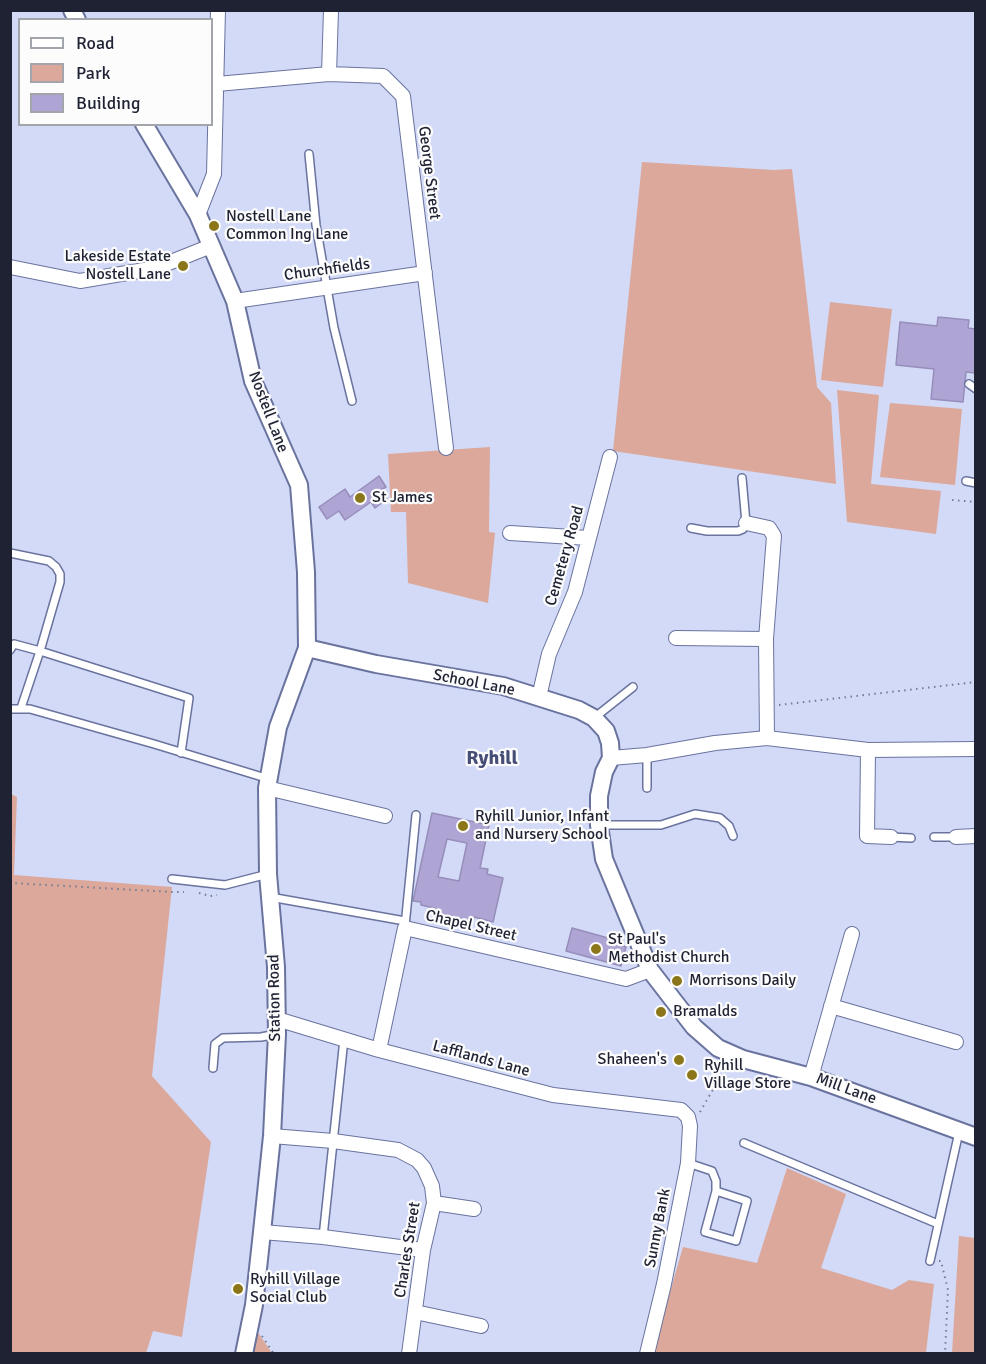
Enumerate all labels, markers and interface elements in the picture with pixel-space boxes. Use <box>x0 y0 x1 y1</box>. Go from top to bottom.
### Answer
legend <box>18 18 213 126</box>
text: Road <box>76 32 115 54</box>
text: Park <box>76 62 111 84</box>
text: Building <box>76 92 140 114</box>
street label: George Street <box>414 125 444 221</box>
place label: Nostell Lane Common Ing Lane <box>226 207 348 245</box>
marker: Nostell Lane Common Ing Lane <box>207 219 221 233</box>
place label: Lakeside Estate Nostell Lane <box>65 247 171 285</box>
street label: Churchfields <box>283 254 371 286</box>
marker: Lakeside Estate Nostell Lane <box>176 259 190 273</box>
street label: Nostell Lane <box>244 369 292 455</box>
place label: St James <box>372 488 433 508</box>
marker: St James <box>353 491 367 505</box>
street label: Cemetery Road <box>542 504 588 608</box>
street label: School Lane <box>431 666 517 700</box>
district label: Ryhill <box>466 747 518 771</box>
place label: Ryhill Junior, Infant and Nursery School <box>475 807 609 845</box>
marker: Ryhill Junior, Infant and Nursery School <box>456 819 470 833</box>
street label: Chapel Street <box>424 906 518 946</box>
place label: St Paul's Methodist Church <box>608 930 729 968</box>
marker: St Paul's Methodist Church <box>589 942 603 956</box>
street label: Station Road <box>265 954 285 1042</box>
place label: Morrisons Daily <box>689 971 796 991</box>
marker: Morrisons Daily <box>670 974 684 988</box>
place label: Bramalds <box>673 1002 737 1022</box>
marker: Bramalds <box>654 1005 668 1019</box>
street label: Lafflands Lane <box>430 1037 532 1081</box>
place label: Shaheen's <box>598 1050 667 1070</box>
marker: Shaheen's <box>672 1053 686 1067</box>
place label: Ryhill Village Store <box>704 1056 791 1094</box>
marker: Ryhill Village Store <box>685 1068 699 1082</box>
street label: Mill Lane <box>813 1069 879 1109</box>
street label: Sunny Bank <box>641 1187 675 1269</box>
street label: Charles Street <box>391 1201 425 1299</box>
place label: Ryhill Village Social Club <box>250 1270 340 1308</box>
marker: Ryhill Village Social Club <box>231 1282 245 1296</box>

